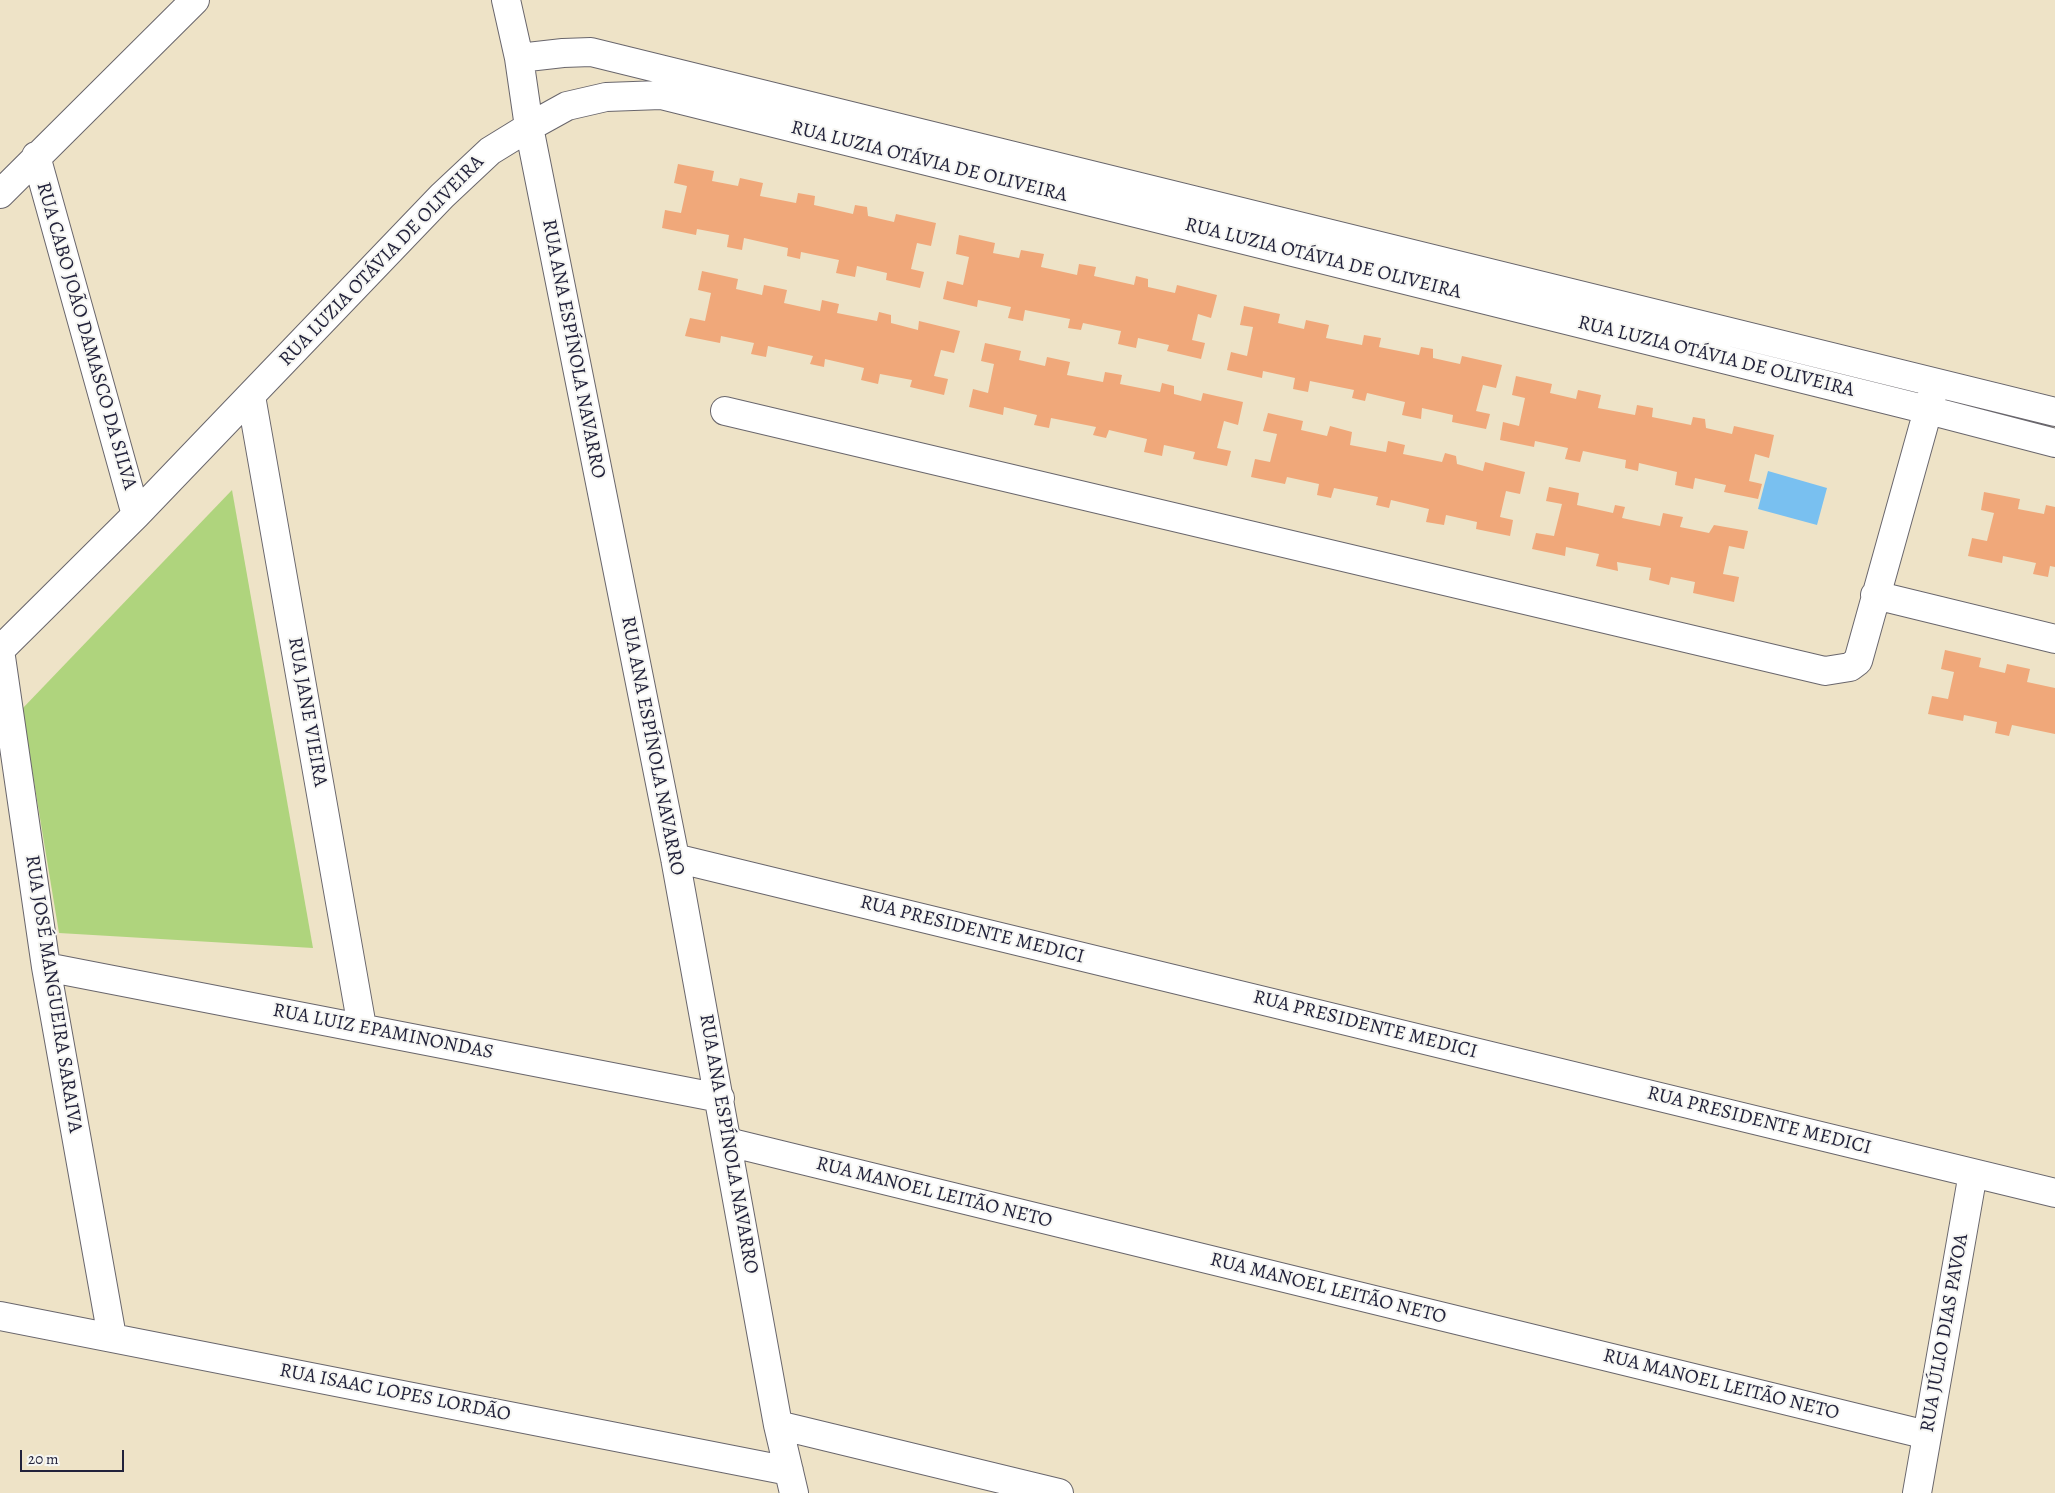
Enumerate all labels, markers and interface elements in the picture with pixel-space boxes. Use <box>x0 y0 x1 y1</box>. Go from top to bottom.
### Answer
street label: RUA LUZIA OTÁVIA DE OLIVEIRA <box>788 116 1070 208</box>
street label: RUA LUZIA OTÁVIA DE OLIVEIRA <box>275 150 489 372</box>
street label: RUA CABO JOÃO DAMASCO DA SILVA <box>31 179 141 493</box>
street label: RUA LUZIA OTÁVIA DE OLIVEIRA <box>1182 213 1464 305</box>
street label: RUA ANA ESPÍNOLA NAVARRO <box>536 217 610 481</box>
street label: RUA LUZIA OTÁVIA DE OLIVEIRA <box>1575 311 1857 403</box>
street label: RUA ANA ESPÍNOLA NAVARRO <box>615 614 689 878</box>
street label: RUA JANE VIEIRA <box>282 635 332 789</box>
street label: RUA JOSÉ MANGUEIRA SARAIVA <box>19 853 87 1135</box>
street label: RUA PRESIDENTE MEDICI <box>857 891 1087 969</box>
street label: RUA PRESIDENTE MEDICI <box>1250 986 1480 1064</box>
street label: RUA LUIZ EPAMINONDAS <box>271 999 495 1065</box>
street label: RUA ANA ESPÍNOLA NAVARRO <box>693 1012 763 1276</box>
street label: RUA PRESIDENTE MEDICI <box>1644 1082 1874 1160</box>
street label: RUA MANOEL LEITÃO NETO <box>813 1152 1055 1234</box>
street label: RUA JÚLIO DIAS PAVOA <box>1916 1232 1974 1434</box>
street label: RUA MANOEL LEITÃO NETO <box>1207 1248 1449 1330</box>
street label: RUA MANOEL LEITÃO NETO <box>1600 1344 1842 1426</box>
street label: RUA ISAAC LOPES LORDÃO <box>277 1359 513 1427</box>
scale bar <box>22 1440 126 1472</box>
text: 20 m <box>28 1449 59 1469</box>

